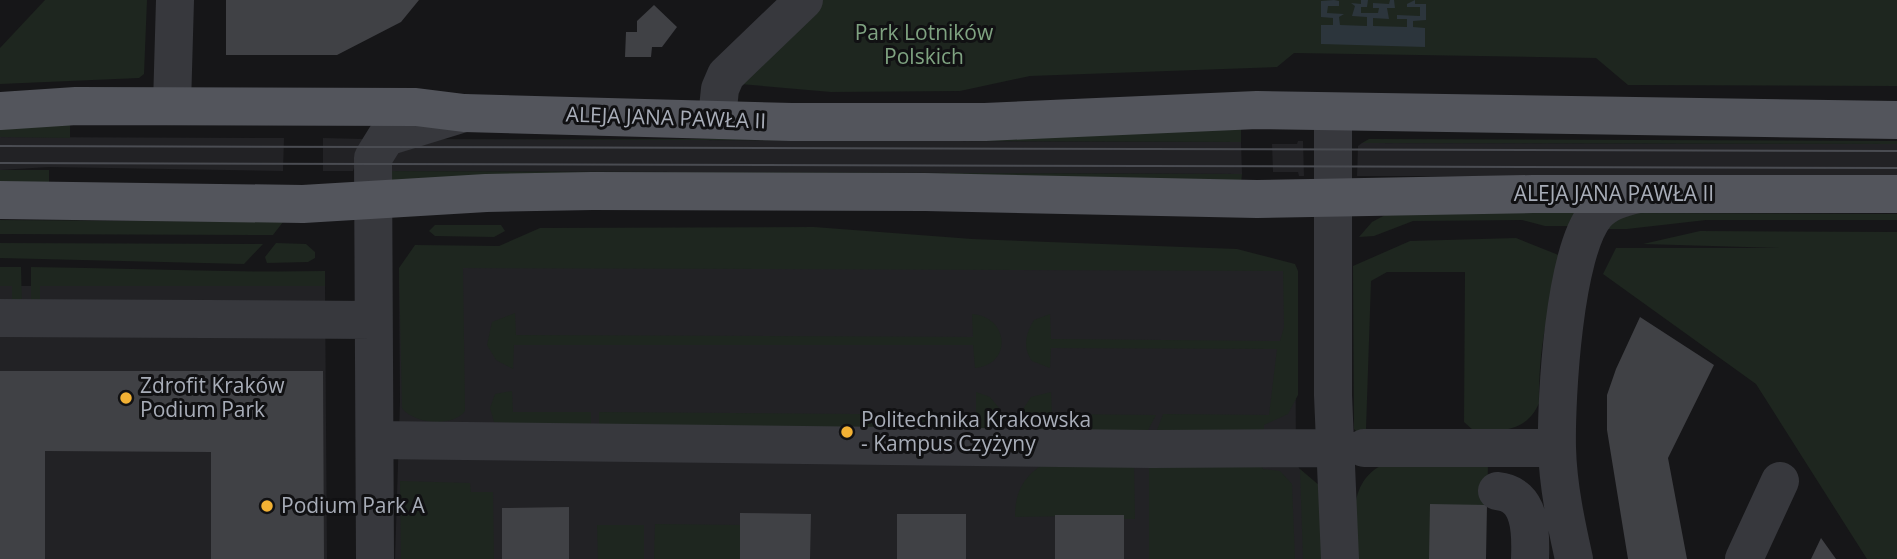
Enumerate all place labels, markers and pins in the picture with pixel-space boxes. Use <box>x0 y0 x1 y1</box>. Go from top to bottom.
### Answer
place label: Zdrofit Kraków Podium Park <box>140 371 285 423</box>
marker: Zdrofit Kraków Podium Park <box>118 390 134 406</box>
place label: Politechnika Krakowska - Kampus Czyżyny <box>861 405 1091 457</box>
marker: Politechnika Krakowska - Kampus Czyżyny <box>839 424 855 440</box>
place label: Podium Park A <box>281 491 426 519</box>
marker: Podium Park A <box>259 498 275 514</box>

